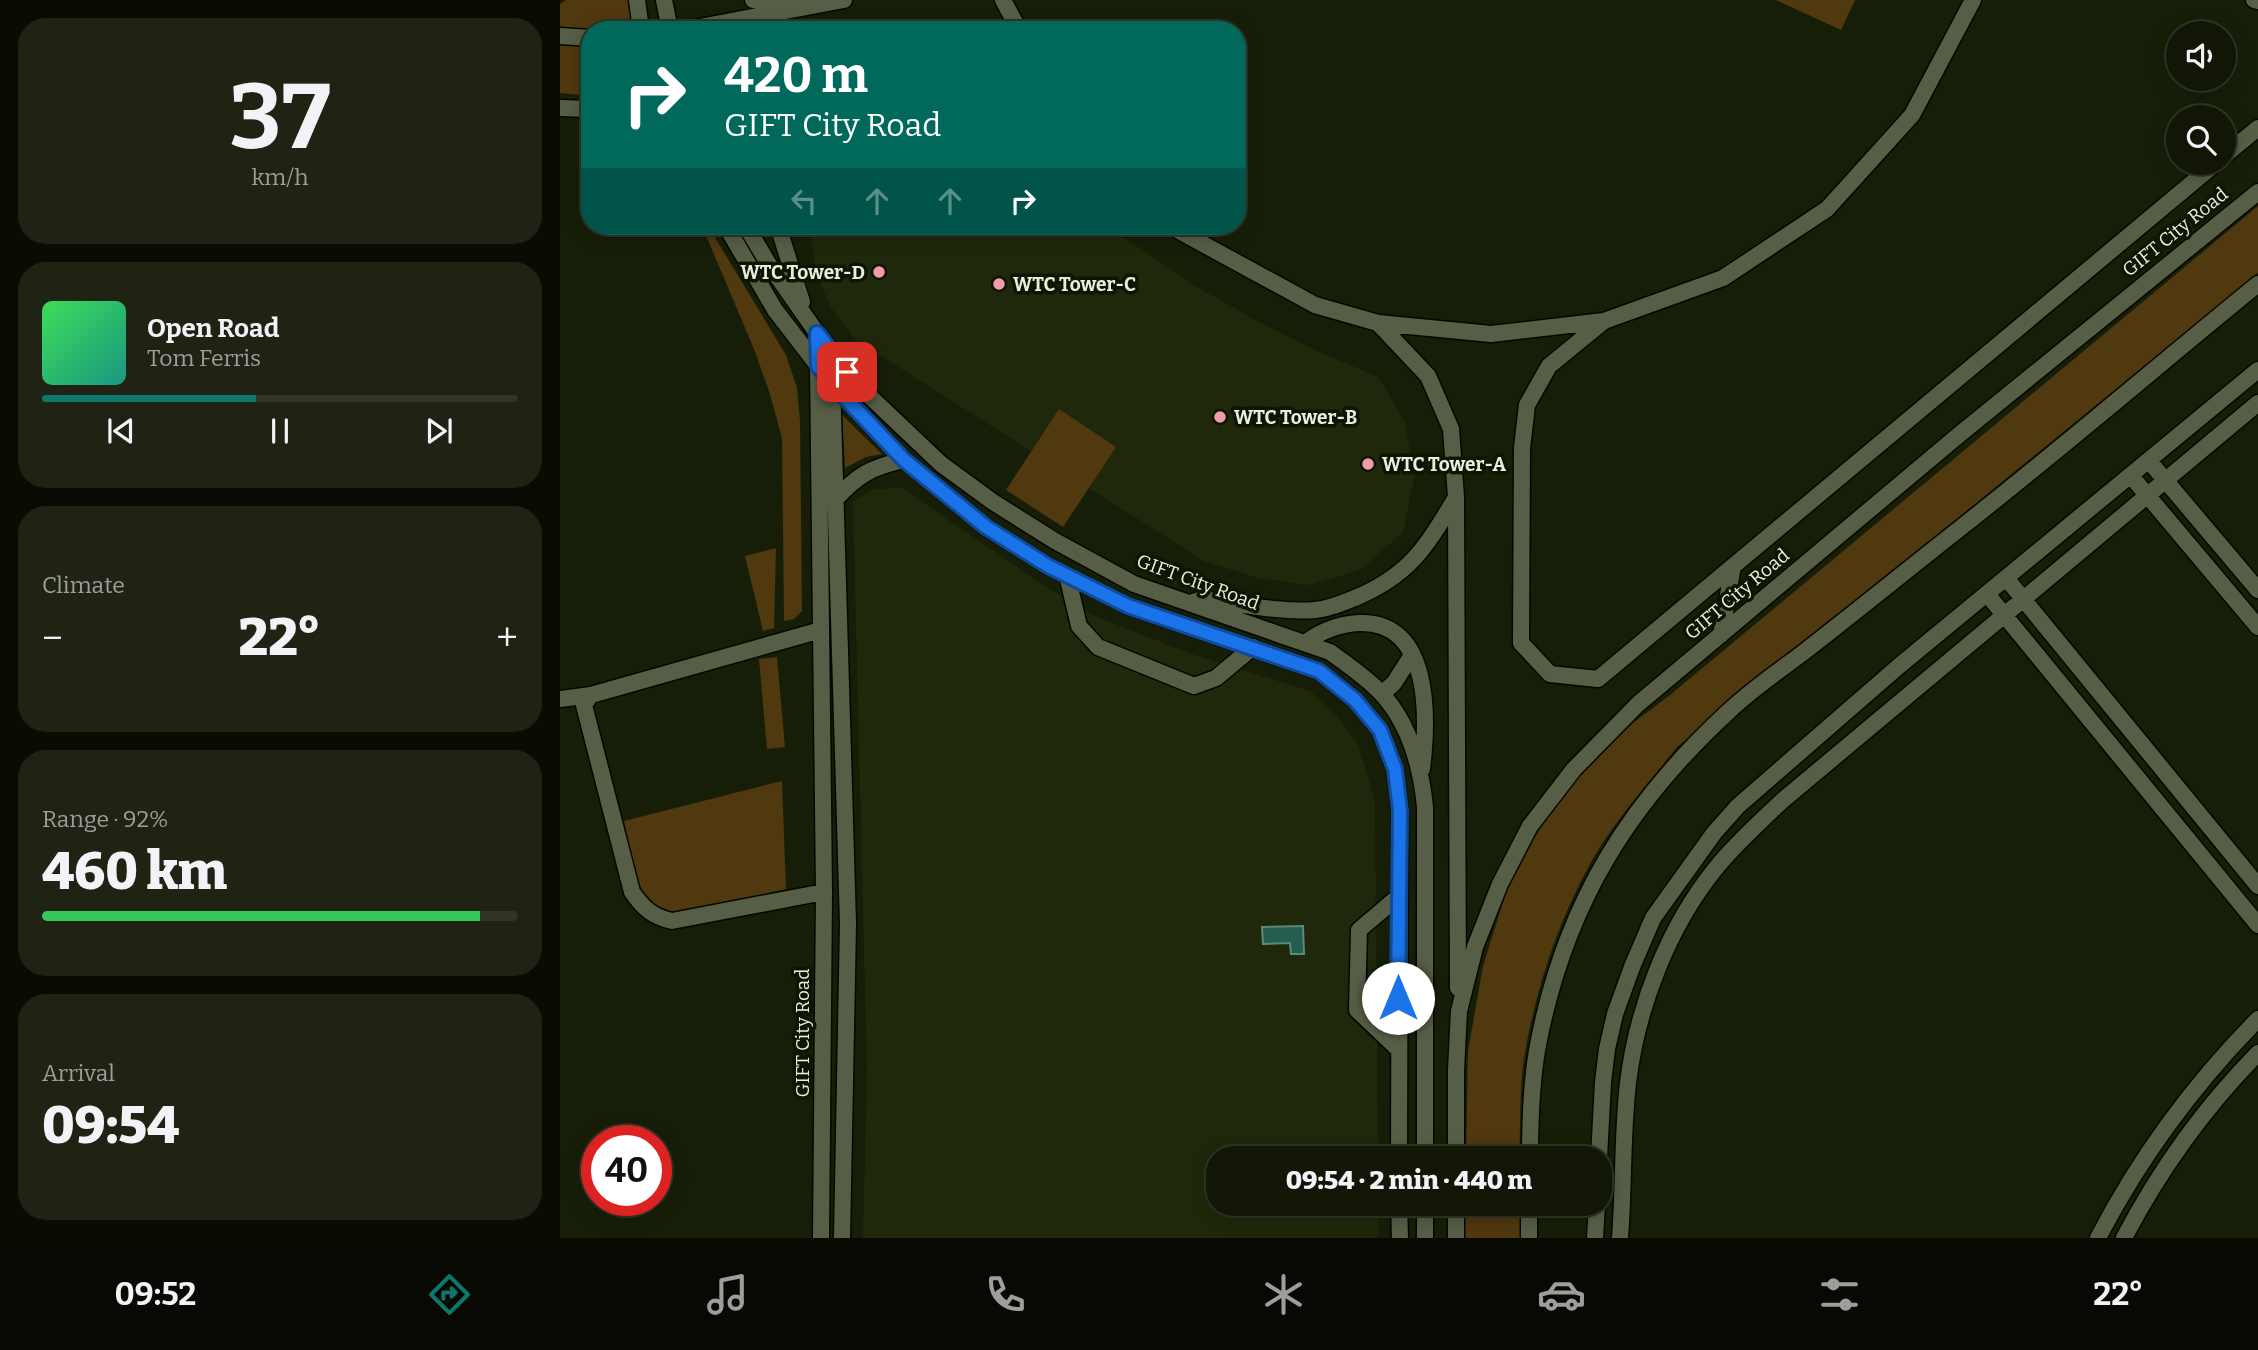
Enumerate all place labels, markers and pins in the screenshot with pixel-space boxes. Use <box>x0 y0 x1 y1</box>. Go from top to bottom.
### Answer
place label: WTC Tower-D <box>741 261 865 284</box>
marker: WTC Tower-D <box>871 264 887 280</box>
place label: WTC Tower-C <box>1013 273 1136 296</box>
marker: WTC Tower-C <box>991 276 1007 292</box>
pin <box>817 342 877 402</box>
place label: WTC Tower-B <box>1234 406 1357 429</box>
marker: WTC Tower-B <box>1212 409 1228 425</box>
place label: WTC Tower-A <box>1382 453 1506 476</box>
marker: WTC Tower-A <box>1360 456 1376 472</box>

